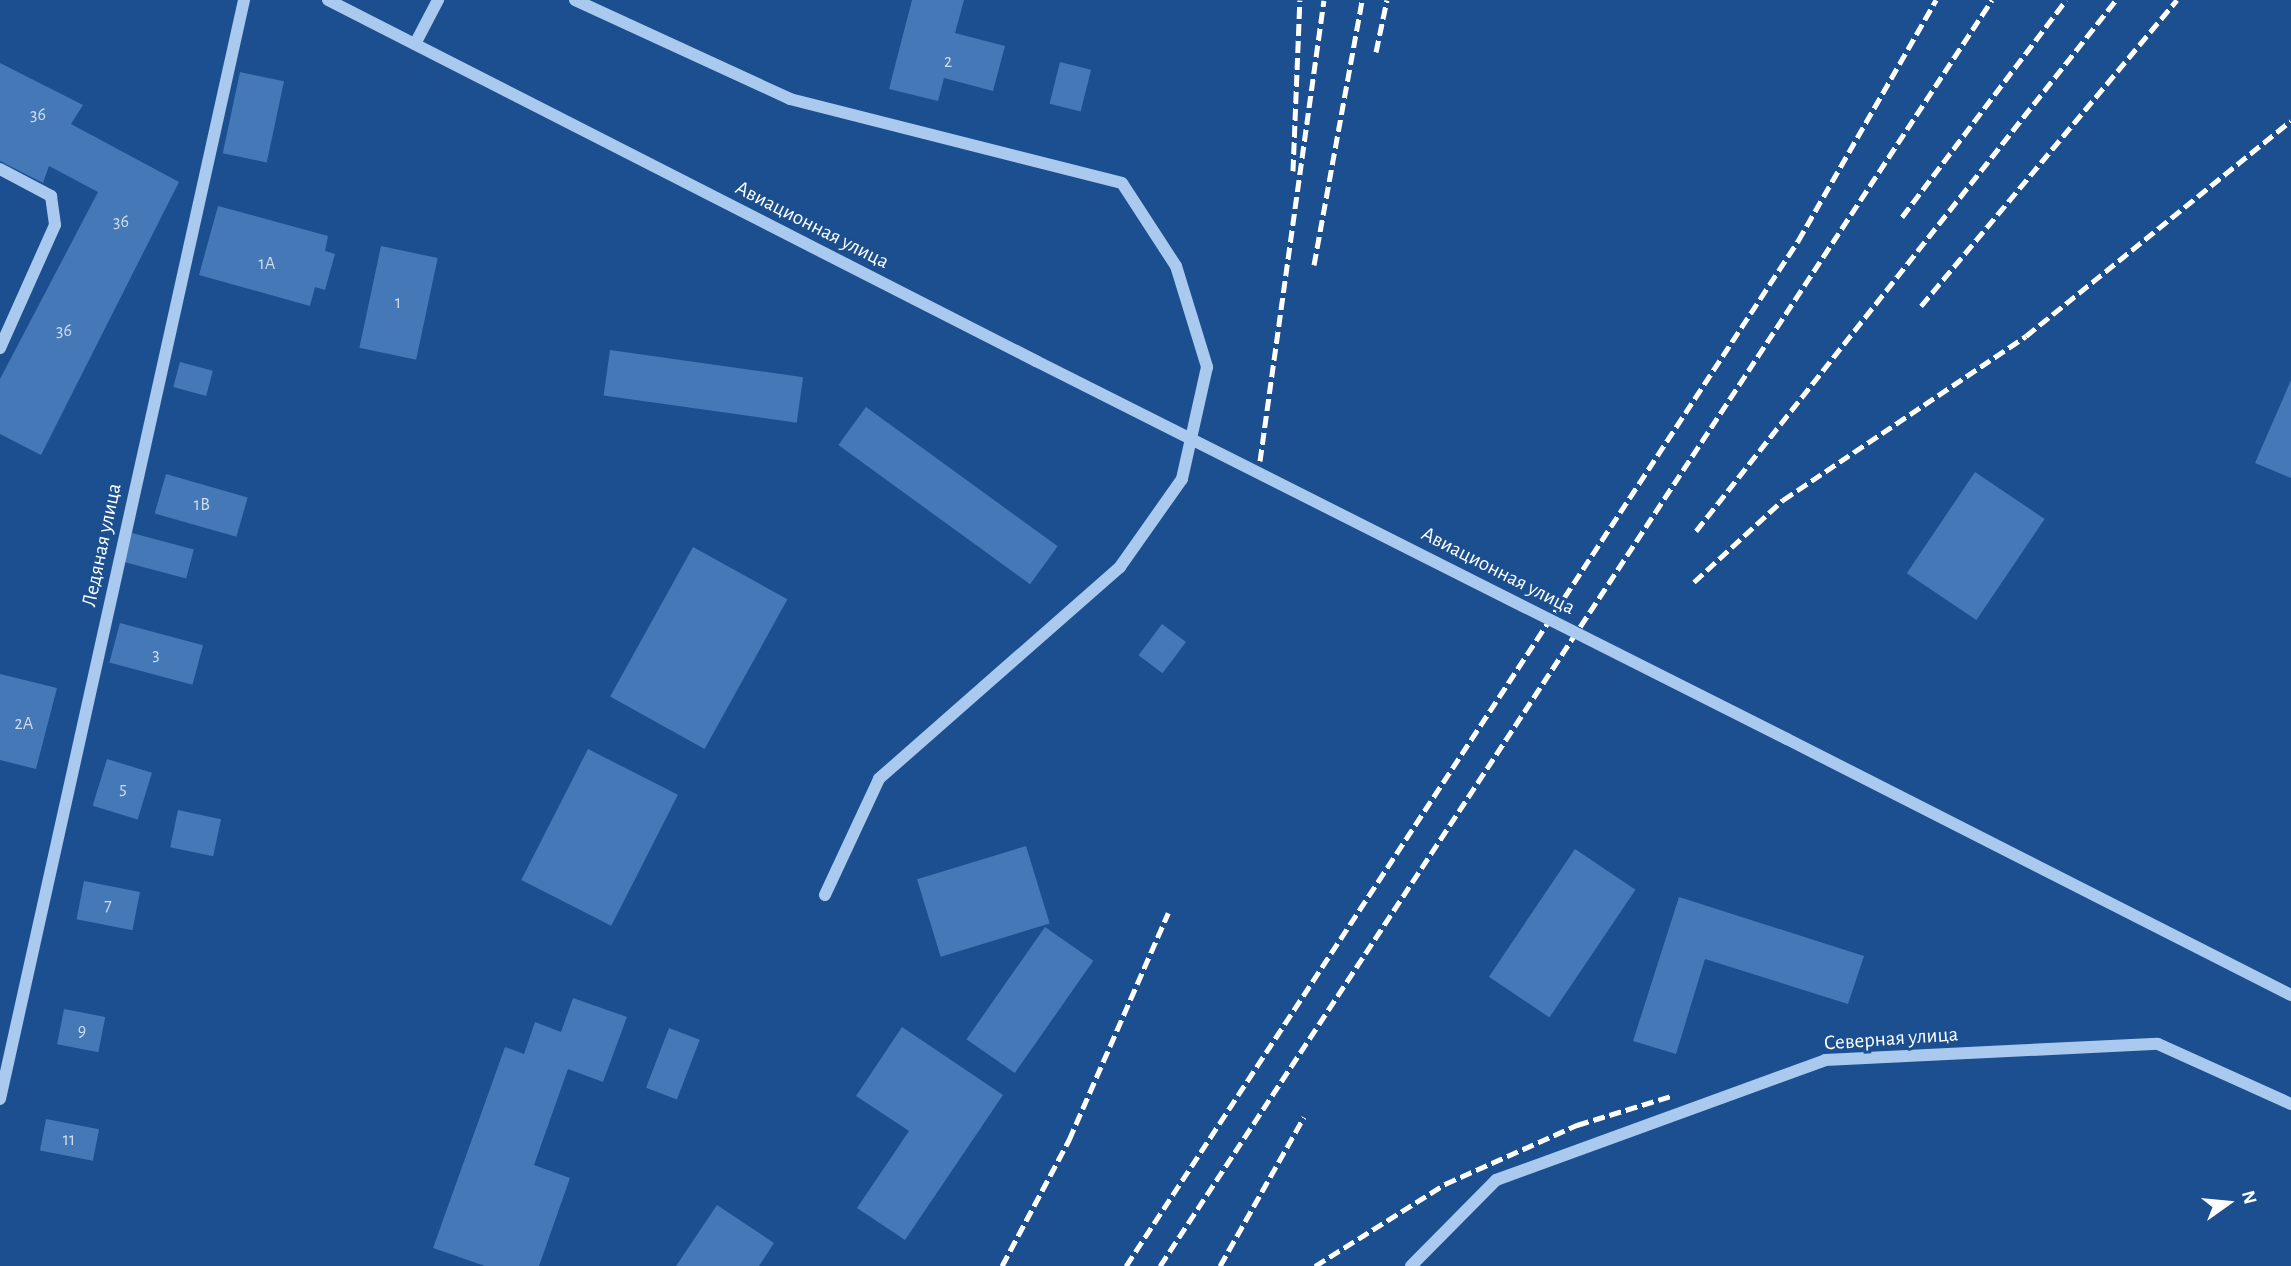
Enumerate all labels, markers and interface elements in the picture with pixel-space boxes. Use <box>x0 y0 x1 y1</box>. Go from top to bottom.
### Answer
house number: 2 <box>944 51 952 73</box>
house number: 36 <box>30 104 46 126</box>
street label: Авиационная улица <box>731 175 893 275</box>
house number: 36 <box>113 211 129 233</box>
house number: 1А <box>259 253 275 275</box>
house number: 1 <box>395 292 401 314</box>
house number: 36 <box>56 320 72 342</box>
street label: Ледяная улица <box>77 481 127 609</box>
house number: 1В <box>194 494 210 516</box>
street label: Авиационная улица <box>1417 521 1579 621</box>
house number: 3 <box>152 644 160 666</box>
house number: 2А <box>15 713 33 735</box>
house number: 5 <box>119 778 127 800</box>
house number: 7 <box>104 895 112 917</box>
house number: 9 <box>78 1020 86 1042</box>
street label: Северная улица <box>1823 1022 1959 1056</box>
house number: 11 <box>63 1129 75 1151</box>
north arrow <box>2193 1168 2263 1238</box>
text: N <box>2238 1189 2260 1206</box>

